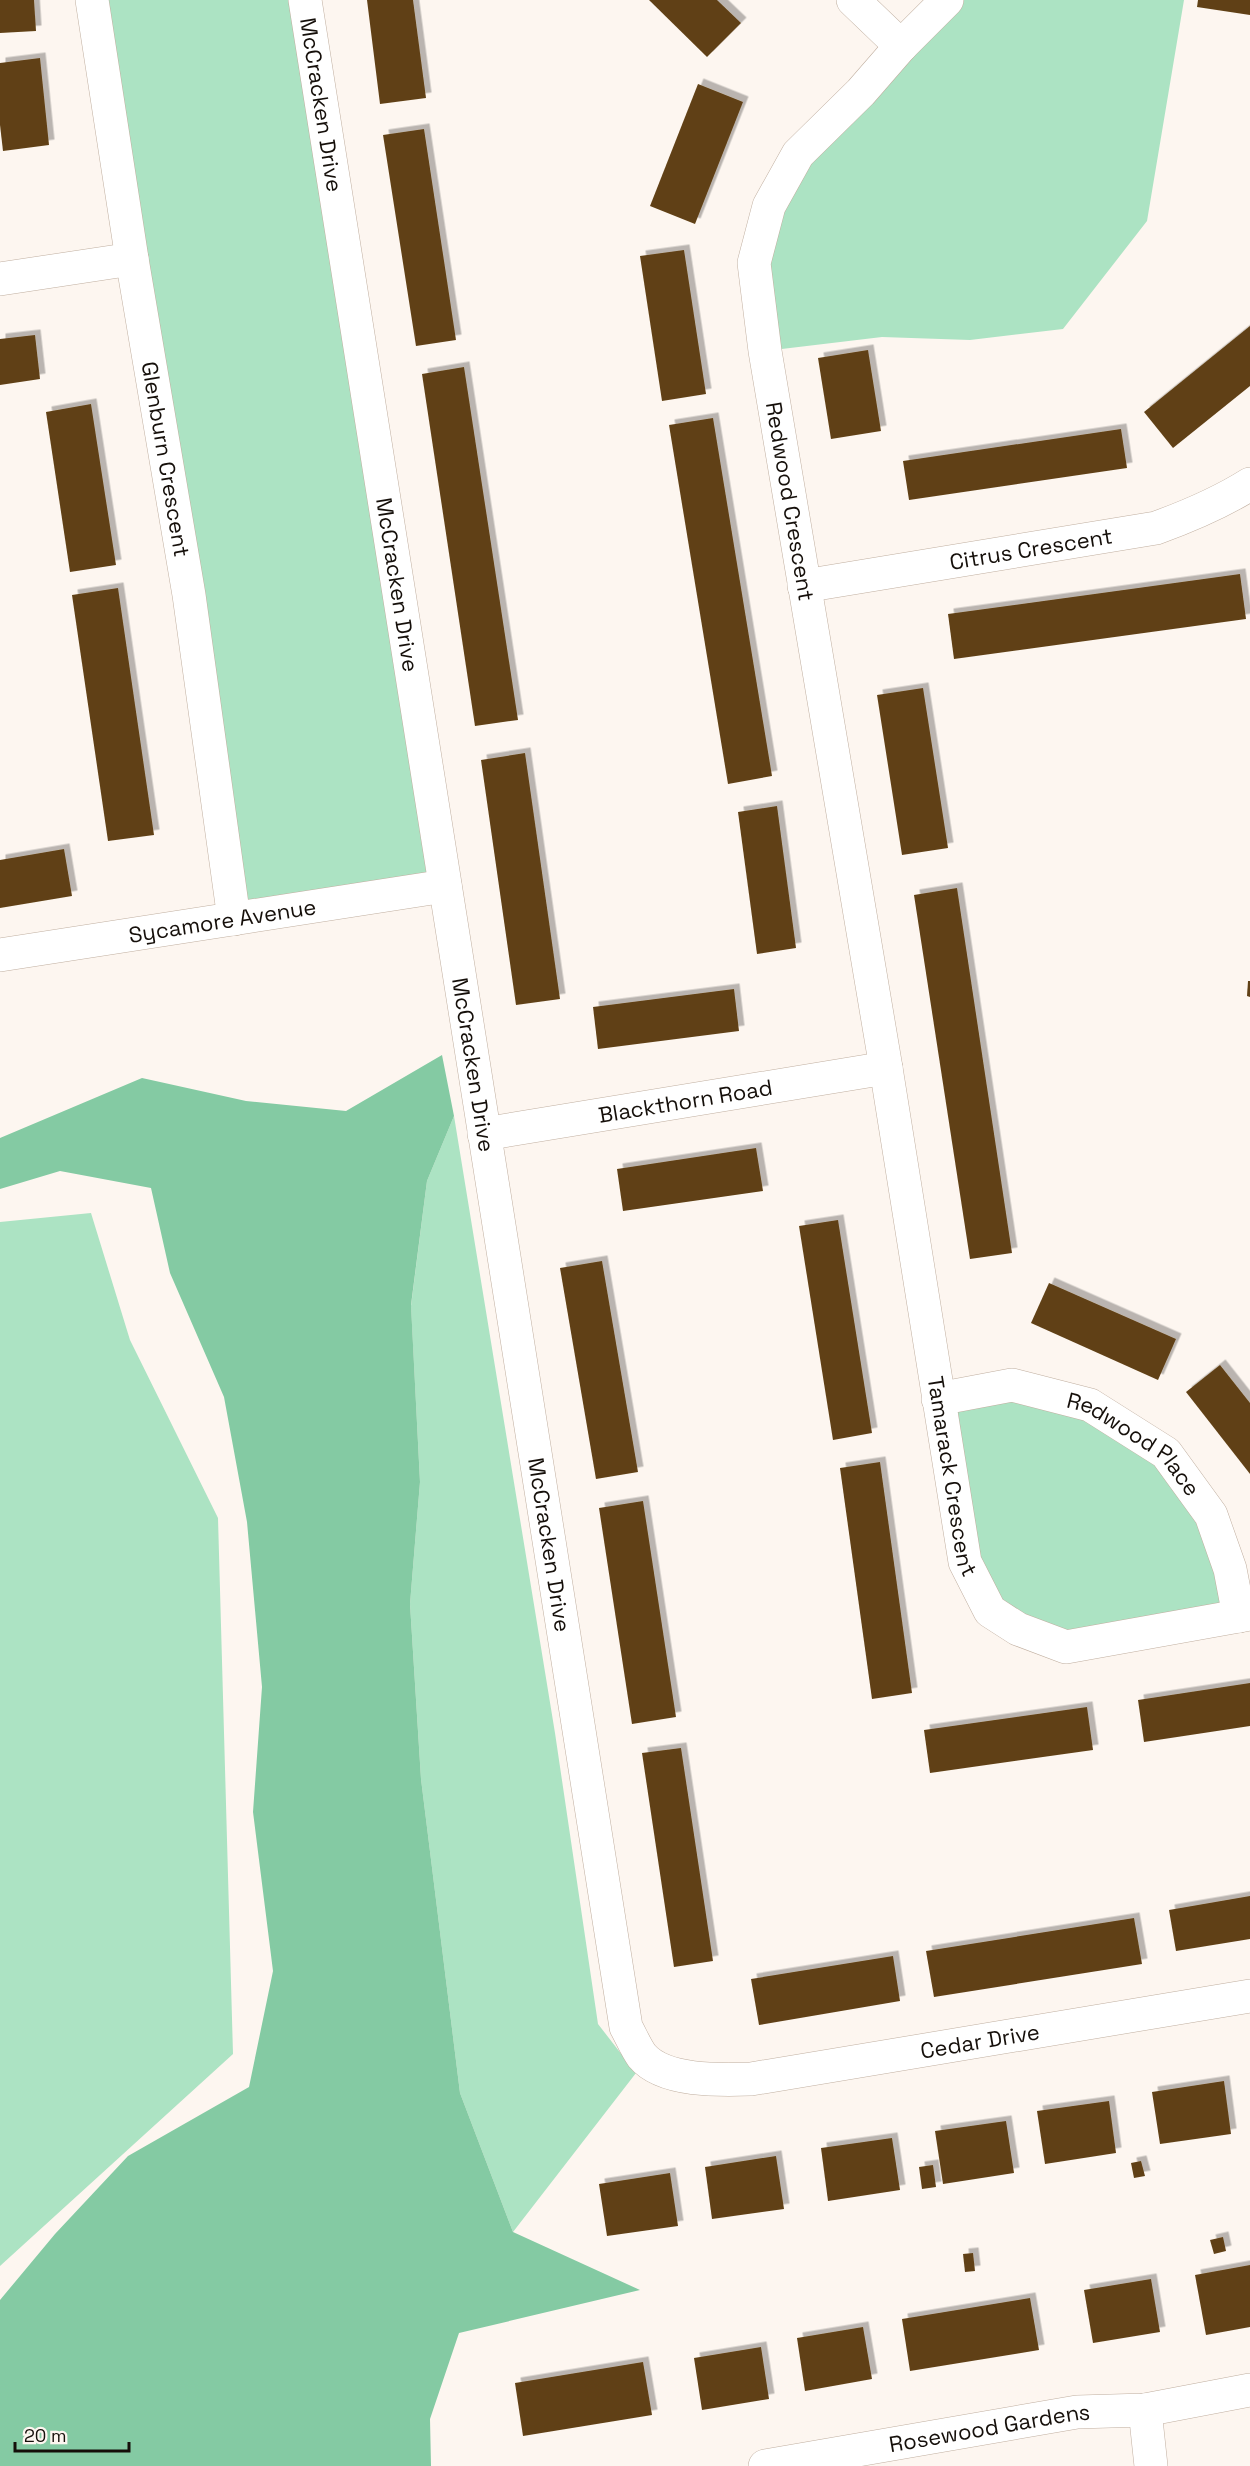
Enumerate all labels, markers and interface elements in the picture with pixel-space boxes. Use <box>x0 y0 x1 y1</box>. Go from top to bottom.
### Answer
street label: McCracken Drive <box>294 16 349 194</box>
street label: Glenburn Crescent <box>136 359 196 559</box>
street label: Redwood Crescent <box>760 400 821 603</box>
street label: McCracken Drive <box>370 496 425 674</box>
street label: Citrus Crescent <box>947 521 1115 576</box>
street label: Sycamore Avenue <box>127 892 318 949</box>
street label: McCracken Drive <box>446 976 501 1154</box>
street label: Blackthorn Road <box>596 1073 774 1129</box>
street label: Tamarack Crescent <box>921 1374 984 1581</box>
street label: Redwood Place <box>1064 1386 1206 1501</box>
street label: McCracken Drive <box>522 1456 577 1634</box>
street label: Cedar Drive <box>918 2017 1042 2065</box>
street label: Rosewood Gardens <box>887 2398 1091 2458</box>
scale bar <box>15 2415 129 2453</box>
text: 20 m <box>24 2424 67 2447</box>

